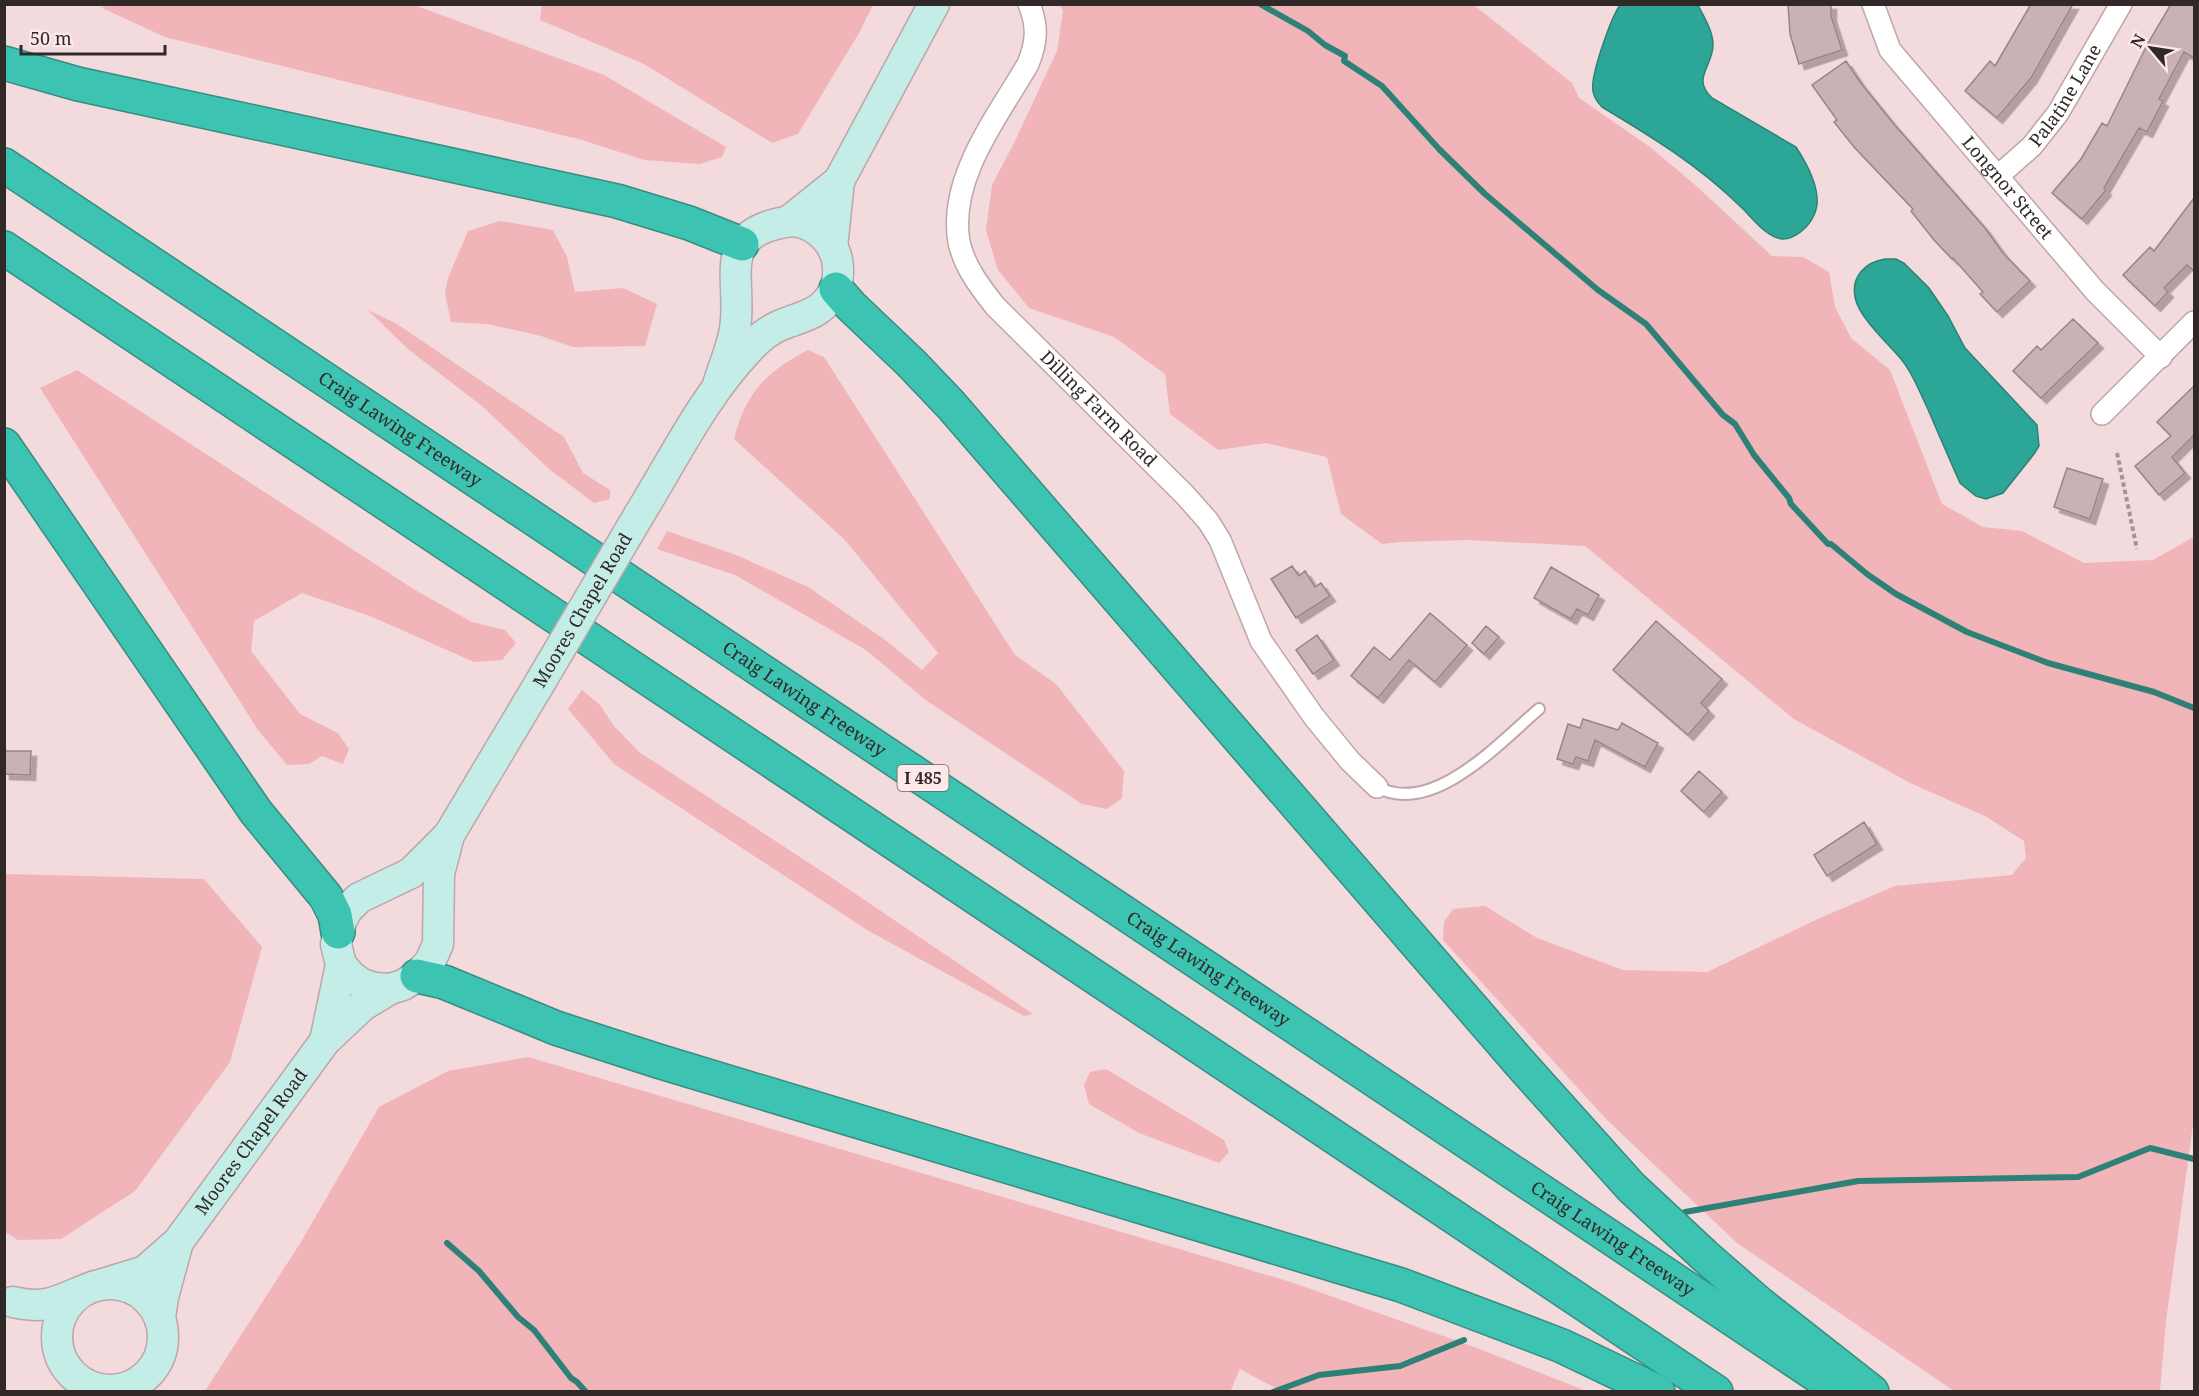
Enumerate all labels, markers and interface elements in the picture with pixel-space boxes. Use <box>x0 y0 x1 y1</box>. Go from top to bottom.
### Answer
scale bar <box>21 18 165 56</box>
north arrow <box>2121 18 2181 78</box>
text: 50 m <box>30 26 72 50</box>
text: N <box>2125 30 2151 52</box>
street label: Palatine Lane <box>2023 40 2106 151</box>
street label: Longnor Street <box>1957 131 2059 244</box>
street label: Dilling Farm Road <box>1036 345 1163 471</box>
street label: Craig Lawing Freeway <box>314 365 488 492</box>
street label: Moores Chapel Road <box>527 528 637 691</box>
street label: Craig Lawing Freeway <box>718 635 892 762</box>
road number: I 485 <box>898 765 948 791</box>
street label: Craig Lawing Freeway <box>1122 905 1296 1032</box>
street label: Moores Chapel Road <box>189 1063 312 1219</box>
street label: Craig Lawing Freeway <box>1527 1175 1700 1302</box>

